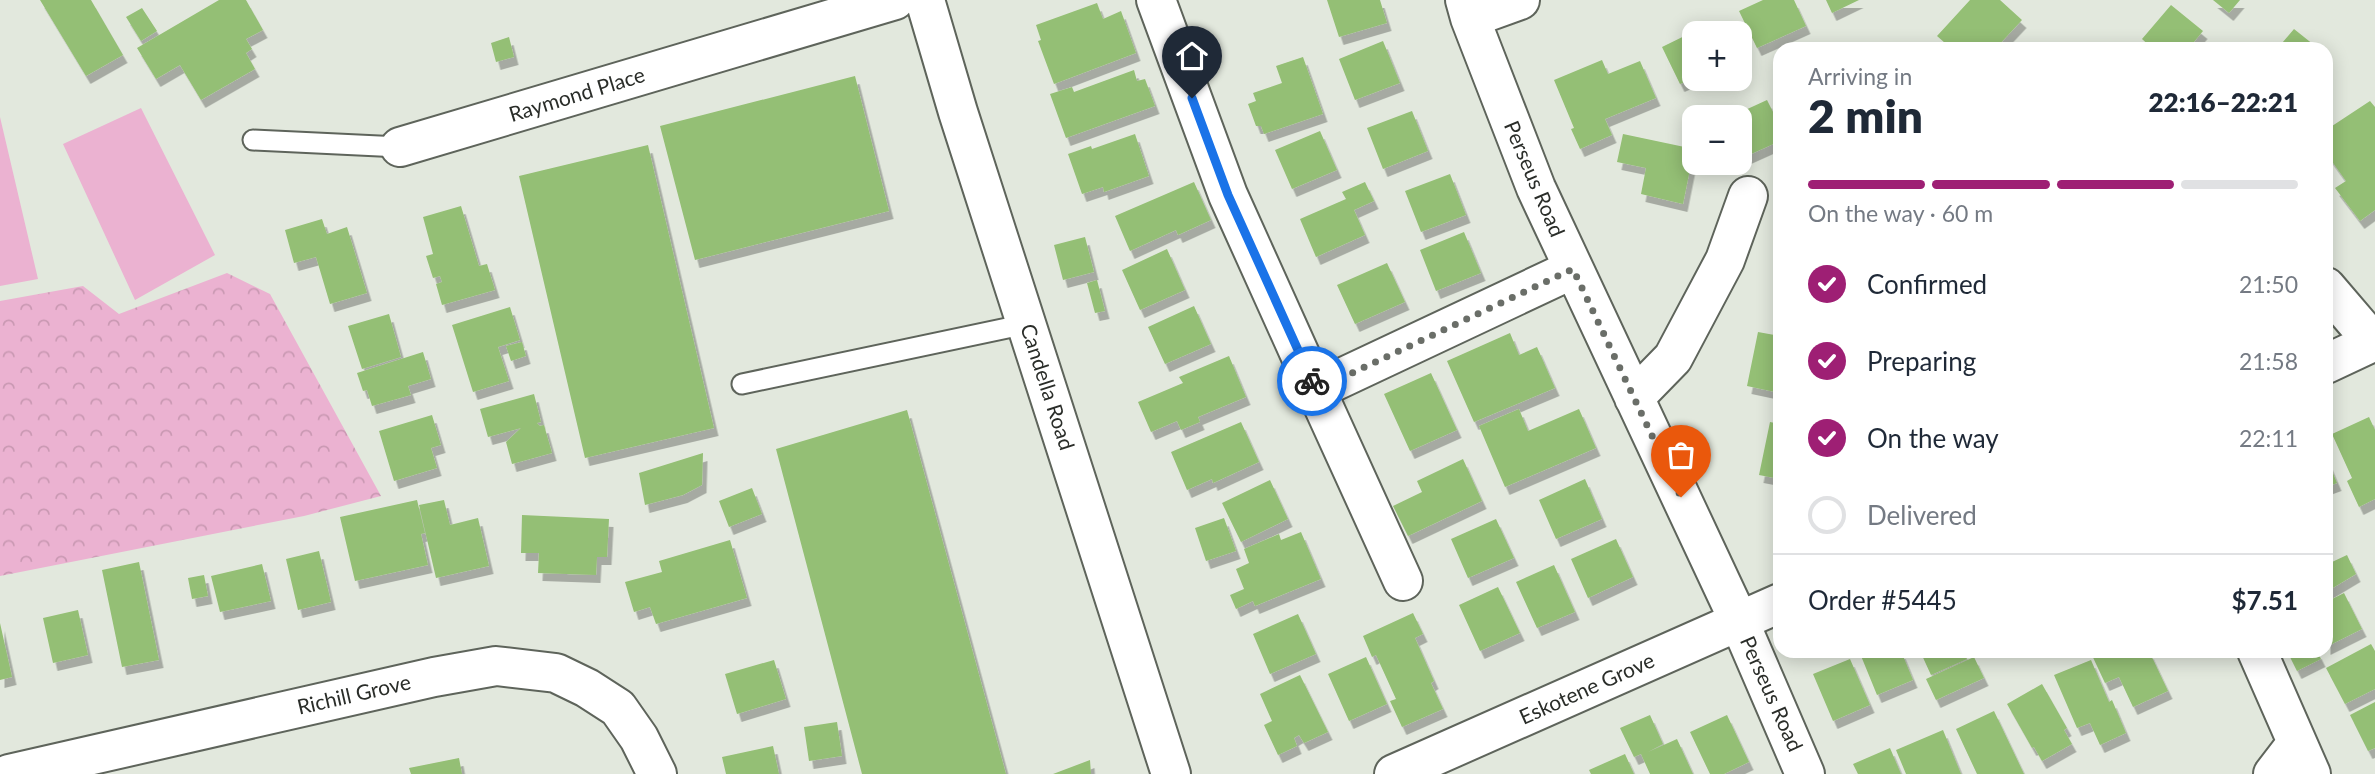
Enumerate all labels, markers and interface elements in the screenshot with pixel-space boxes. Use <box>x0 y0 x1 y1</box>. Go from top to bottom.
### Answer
map controls <box>1682 21 1752 175</box>
button: + <box>1682 21 1752 91</box>
pin <box>1162 26 1222 98</box>
icon: home <box>1173 37 1211 75</box>
street label: Raymond Place <box>506 61 648 126</box>
text: Arriving in <box>1808 62 1912 90</box>
text: 22:16–22:21 <box>2148 86 2298 118</box>
text: 2 min <box>1808 88 1923 143</box>
button: − <box>1682 105 1752 175</box>
street label: Perseus Road <box>1500 117 1571 240</box>
text: On the way · 60 m <box>1808 199 1993 227</box>
icon: check <box>1808 265 1846 303</box>
text: Confirmed <box>1867 268 1987 300</box>
text: 21:50 <box>2239 270 2298 298</box>
street label: Candella Road <box>1016 320 1081 453</box>
icon: check <box>1808 342 1846 380</box>
text: Preparing <box>1867 345 1976 377</box>
courier <box>1277 346 1347 416</box>
text: 21:58 <box>2239 347 2298 375</box>
icon: bike <box>1293 362 1331 400</box>
icon: check <box>1808 419 1846 457</box>
text: On the way <box>1867 422 1999 454</box>
text: 22:11 <box>2239 424 2298 452</box>
pin <box>1651 425 1711 497</box>
icon: bag <box>1662 436 1700 474</box>
text: Delivered <box>1867 499 1977 531</box>
text: Order #5445 <box>1808 584 1957 616</box>
text: $7.51 <box>2232 584 2298 616</box>
street label: Perseus Road <box>1736 632 1809 755</box>
street label: Eskotene Grove <box>1515 647 1658 729</box>
street label: Richill Grove <box>294 668 413 719</box>

